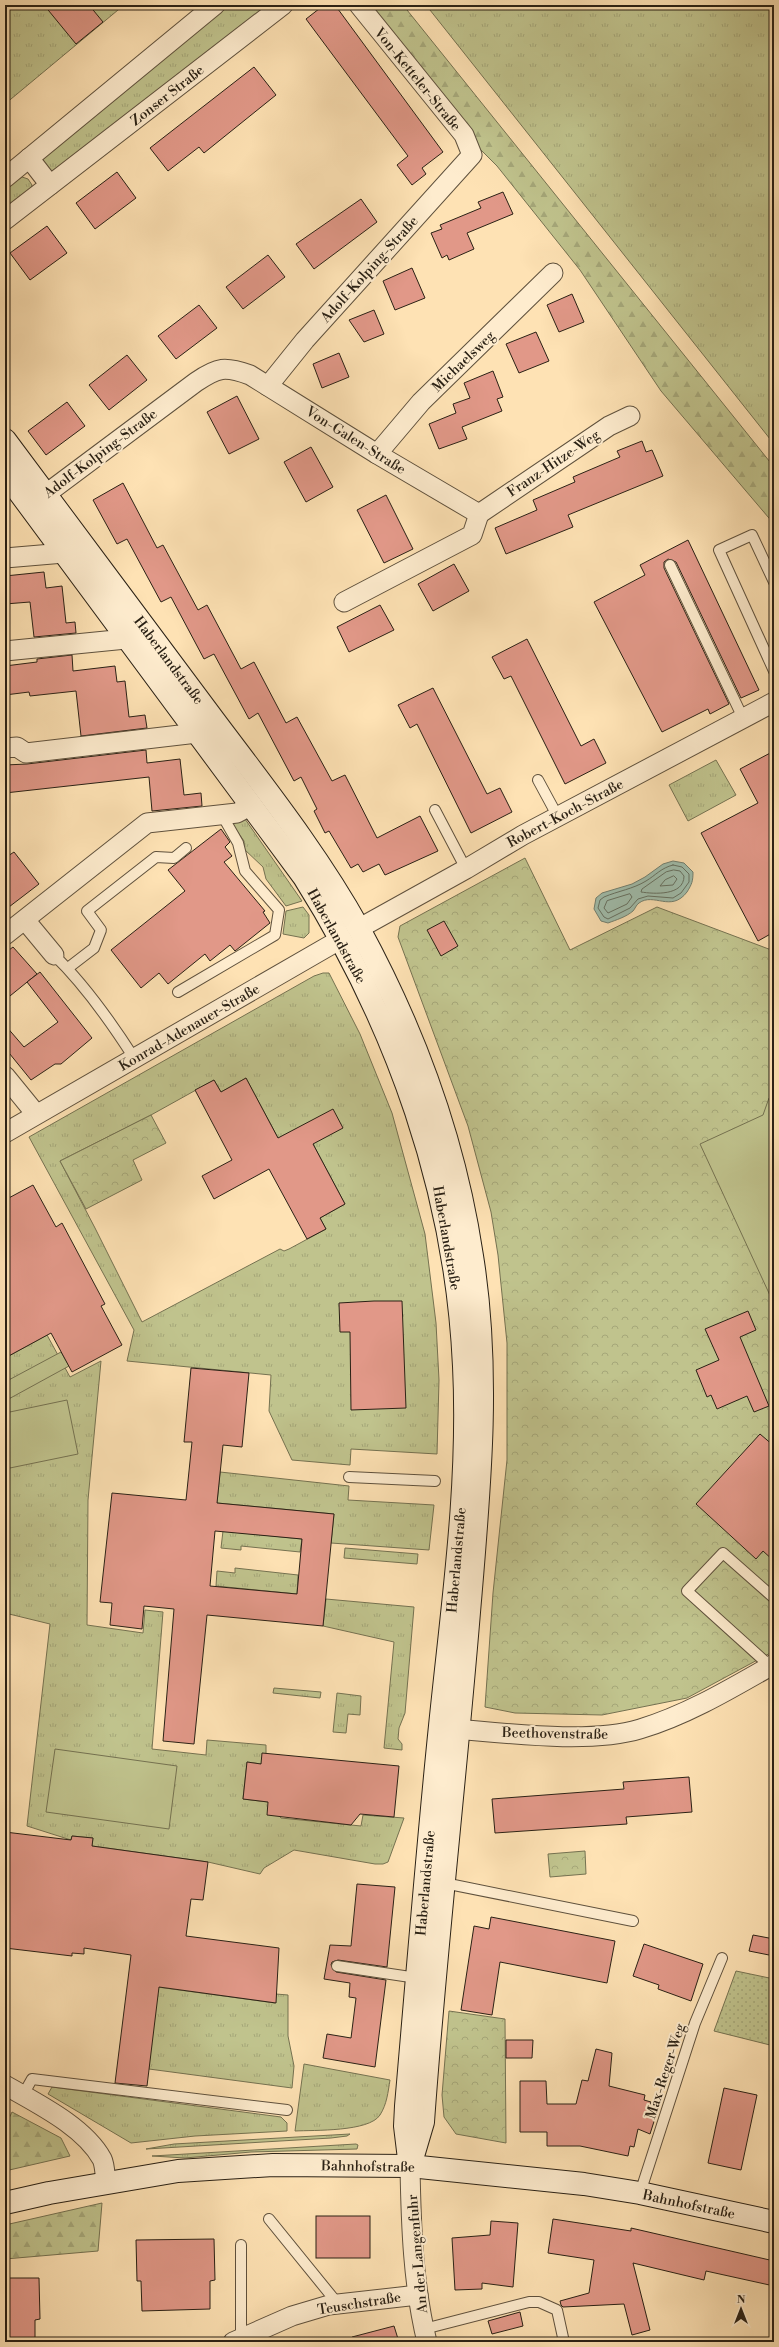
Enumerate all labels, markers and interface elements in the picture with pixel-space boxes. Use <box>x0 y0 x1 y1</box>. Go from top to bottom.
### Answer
street label: Von-Ketteler-Straße <box>369 23 464 135</box>
street label: Zonser Straße <box>127 61 208 130</box>
street label: Adolf-Kolping-Straße <box>316 213 422 327</box>
street label: Michaelsweg <box>428 327 500 396</box>
street label: Von-Galen-Straße <box>301 402 409 479</box>
street label: Adolf-Kolping-Straße <box>40 405 161 503</box>
street label: Franz-Hitze-Weg <box>504 426 604 502</box>
street label: Haberlandstraße <box>129 613 207 708</box>
street label: Robert-Koch-Straße <box>504 776 627 852</box>
street label: Haberlandstraße <box>303 886 370 987</box>
street label: Konrad-Adenauer-Straße <box>116 980 263 1076</box>
street label: Haberlandstraße <box>428 1184 464 1292</box>
street label: Haberlandstraße <box>443 1507 471 1614</box>
street label: Beethovenstraße <box>501 1724 608 1744</box>
street label: Haberlandstraße <box>412 1830 440 1937</box>
street label: Max-Reger-Weg <box>642 2021 690 2121</box>
street label: Bahnhofstraße <box>320 2157 415 2177</box>
street label: Bahnhofstraße <box>640 2186 737 2224</box>
street label: An der Langenfuhr <box>404 2194 432 2315</box>
street label: Teuschstraße <box>316 2289 402 2319</box>
north arrow <box>721 2289 761 2329</box>
text: N <box>737 2293 746 2307</box>

